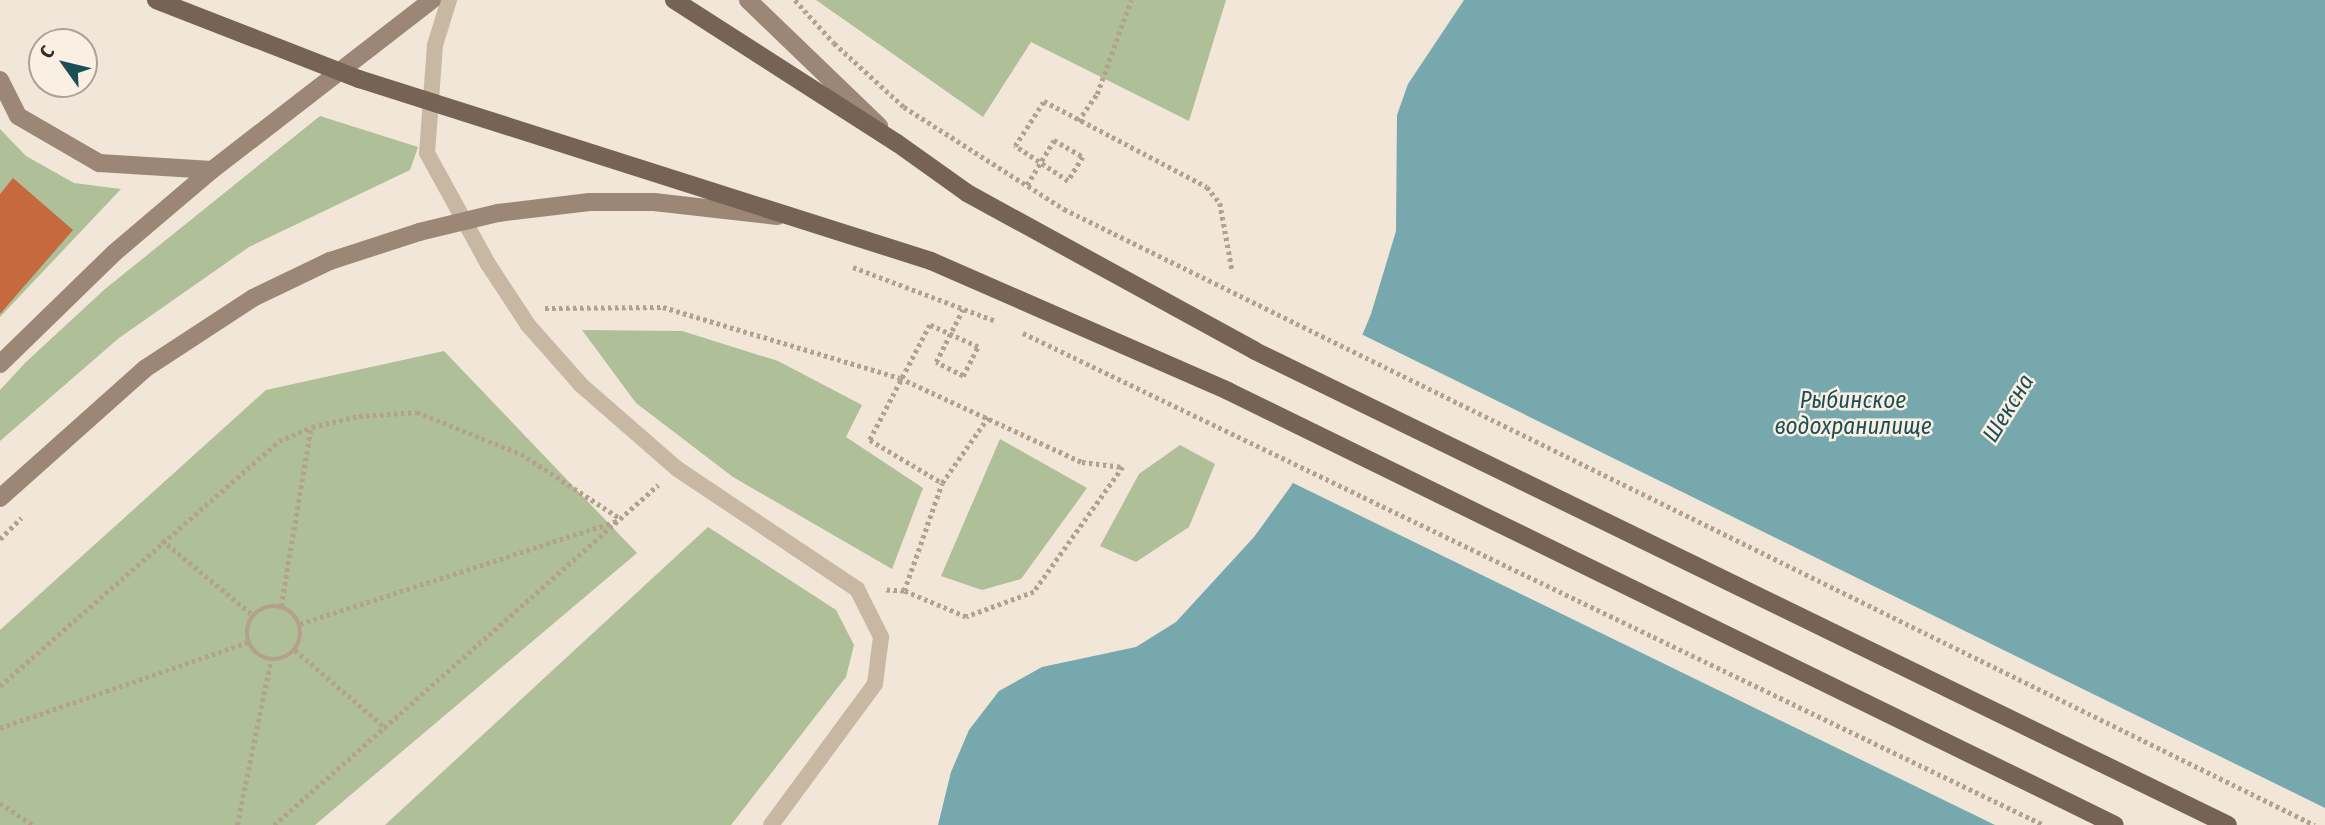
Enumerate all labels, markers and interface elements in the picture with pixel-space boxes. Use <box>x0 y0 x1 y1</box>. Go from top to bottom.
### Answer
north arrow <box>28 28 98 98</box>
text: С <box>35 42 59 63</box>
water label: Шексна <box>1977 369 2039 447</box>
water label: Рыбинское водохранилище <box>1774 386 1932 440</box>

